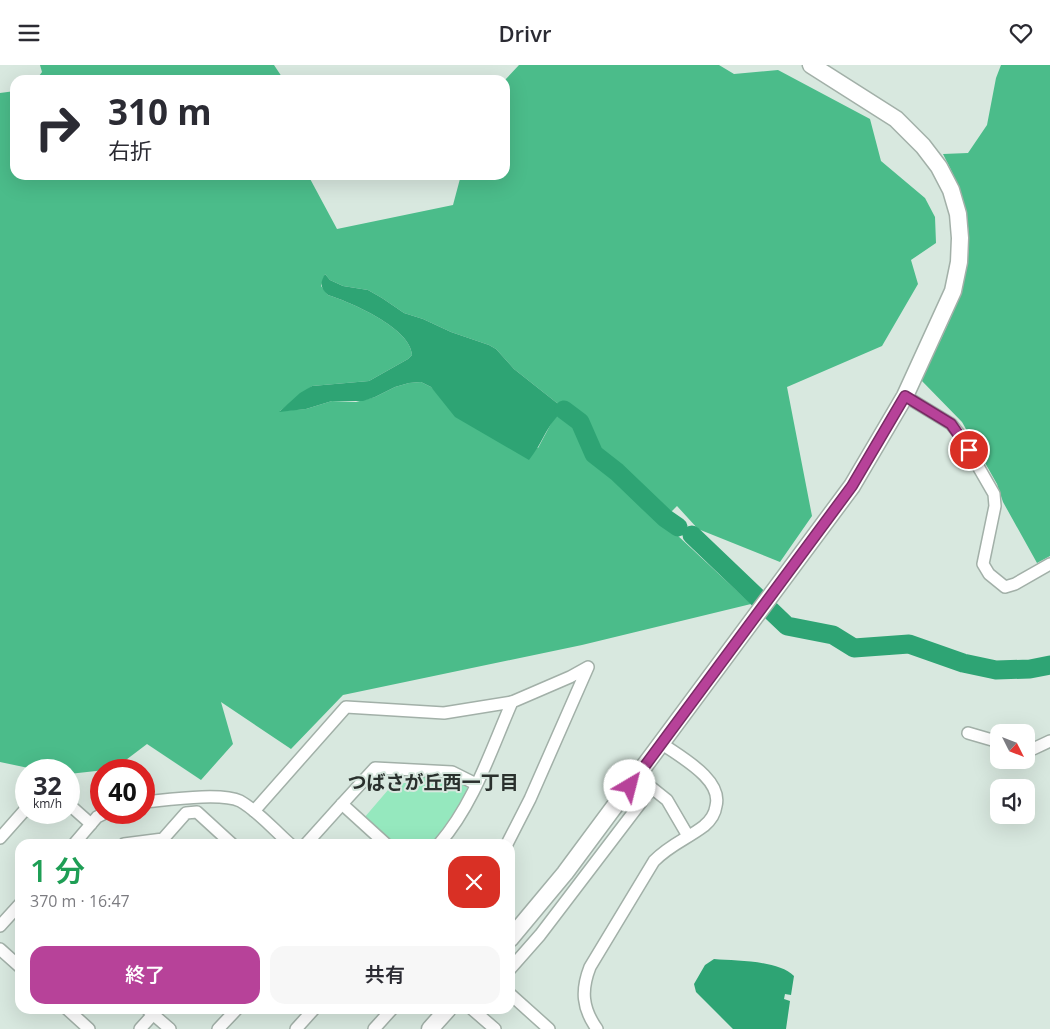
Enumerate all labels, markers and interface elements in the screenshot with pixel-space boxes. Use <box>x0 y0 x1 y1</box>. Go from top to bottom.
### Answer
text: Drivr <box>498 18 552 48</box>
icon: menu <box>15 19 43 47</box>
icon: heart <box>1007 19 1035 47</box>
text: 310 m <box>108 88 212 135</box>
icon: right <box>25 95 90 160</box>
text: 右折 <box>108 135 152 165</box>
pin <box>948 429 990 471</box>
icon: arrive <box>955 436 983 464</box>
north arrow <box>990 724 1035 769</box>
map controls <box>990 724 1035 824</box>
speed limit sign: 40 <box>90 759 155 824</box>
position arrow <box>603 759 655 811</box>
text: 32 <box>33 768 62 802</box>
district label: つばさが丘西一丁目 <box>347 769 519 795</box>
button: sound <box>990 779 1035 824</box>
text: km/h <box>33 795 62 812</box>
text: 1 分 <box>30 850 85 891</box>
button: close <box>448 856 500 908</box>
text: 370 m · 16:47 <box>30 890 130 912</box>
button: 終了 <box>30 946 260 1004</box>
button: 共有 <box>270 946 500 1004</box>

